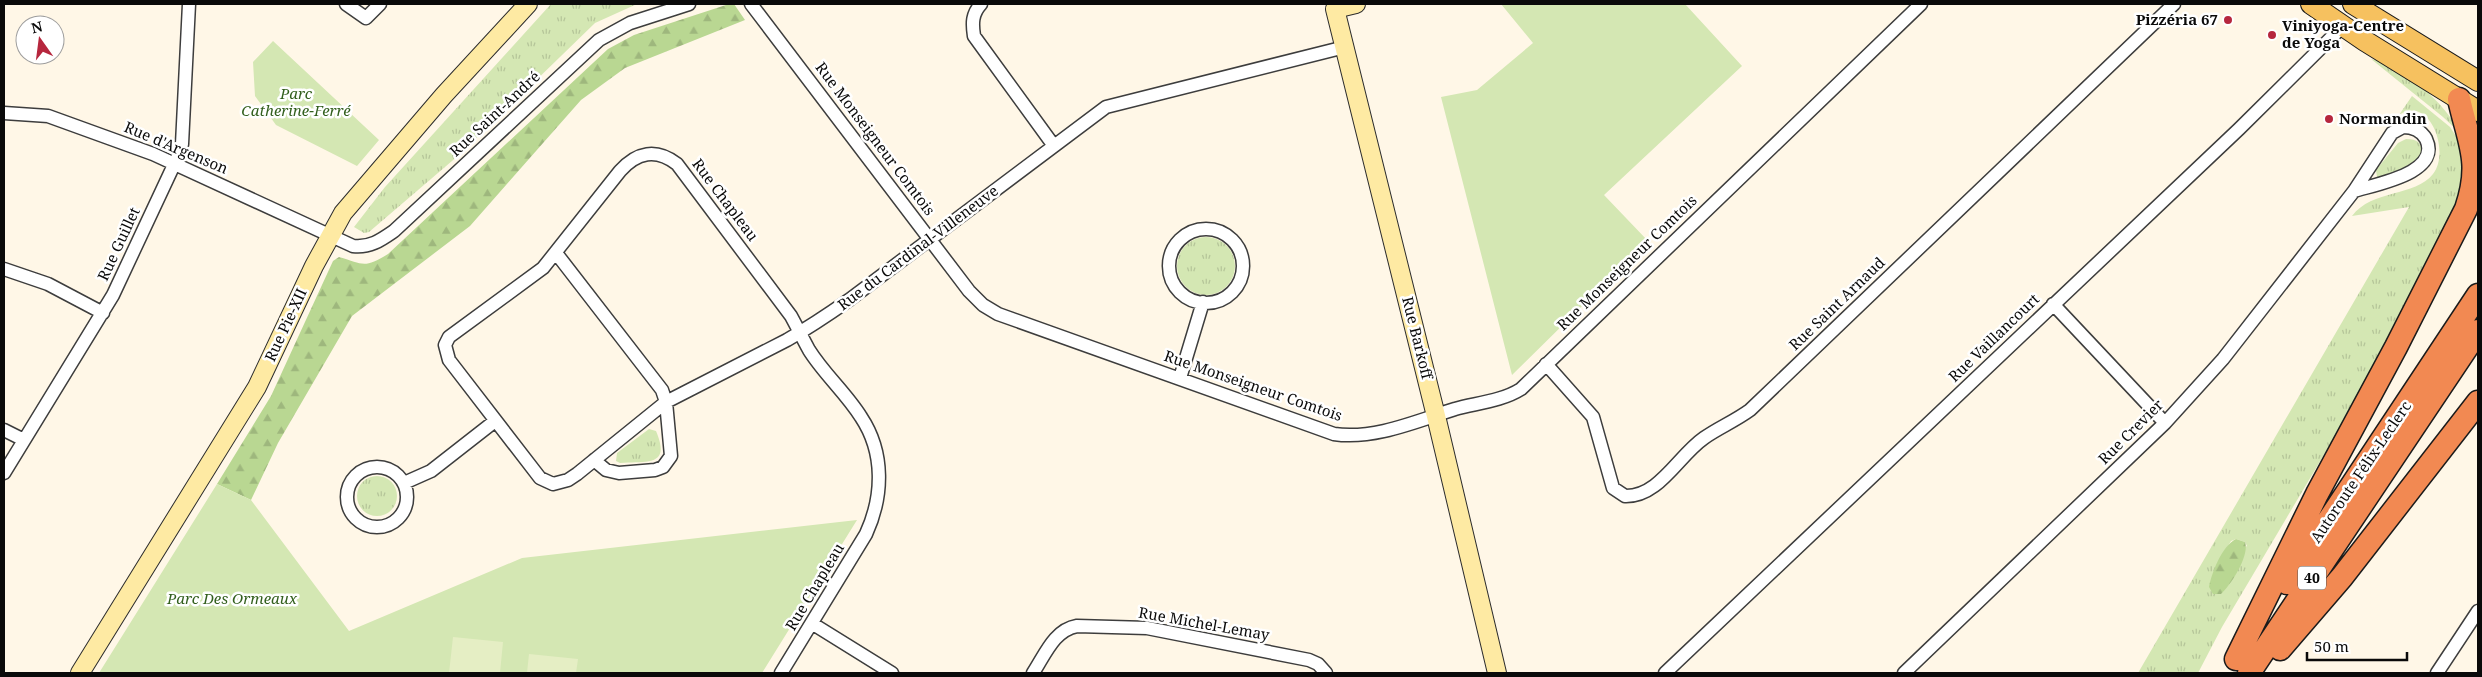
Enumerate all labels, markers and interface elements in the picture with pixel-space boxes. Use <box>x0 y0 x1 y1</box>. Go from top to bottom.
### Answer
place label: Pizzéria 67 <box>2136 9 2218 29</box>
marker: Pizzéria 67 <box>2222 14 2234 26</box>
north arrow <box>15 15 65 65</box>
place label: Viniyoga-Centre de Yoga <box>2282 15 2404 52</box>
text: N <box>29 16 44 37</box>
marker: Viniyoga-Centre de Yoga <box>2266 29 2278 41</box>
street label: Rue Monseigneur Comtois <box>812 58 940 219</box>
street label: Rue Saint-André <box>445 66 544 160</box>
park label: Parc Catherine-Ferré <box>241 83 351 120</box>
place label: Normandin <box>2339 108 2427 128</box>
marker: Normandin <box>2323 113 2335 125</box>
street label: Rue d'Argenson <box>121 116 232 178</box>
street label: Rue Chapleau <box>688 154 764 245</box>
street label: Rue du Cardinal-Villeneuve <box>833 180 1002 314</box>
street label: Rue Monseigneur Comtois <box>1552 190 1701 334</box>
street label: Rue Guillet <box>92 204 144 284</box>
street label: Rue Saint Arnaud <box>1784 252 1889 354</box>
street label: Rue Pie-XII <box>259 285 311 364</box>
street label: Rue Vaillancourt <box>1944 289 2043 386</box>
street label: Rue Barkoff <box>1398 294 1438 382</box>
street label: Rue Monseigneur Comtois <box>1162 345 1345 425</box>
street label: Rue Crevier <box>2093 394 2167 468</box>
street label: Autoroute Félix-Leclerc <box>2305 397 2415 546</box>
street label: Rue Chapleau <box>780 539 848 634</box>
road number: 40 <box>2298 566 2326 590</box>
park label: Parc Des Ormeaux <box>166 588 298 608</box>
street label: Rue Michel-Lemay <box>1137 602 1272 644</box>
scale bar <box>2307 630 2407 662</box>
text: 50 m <box>2314 636 2349 656</box>

